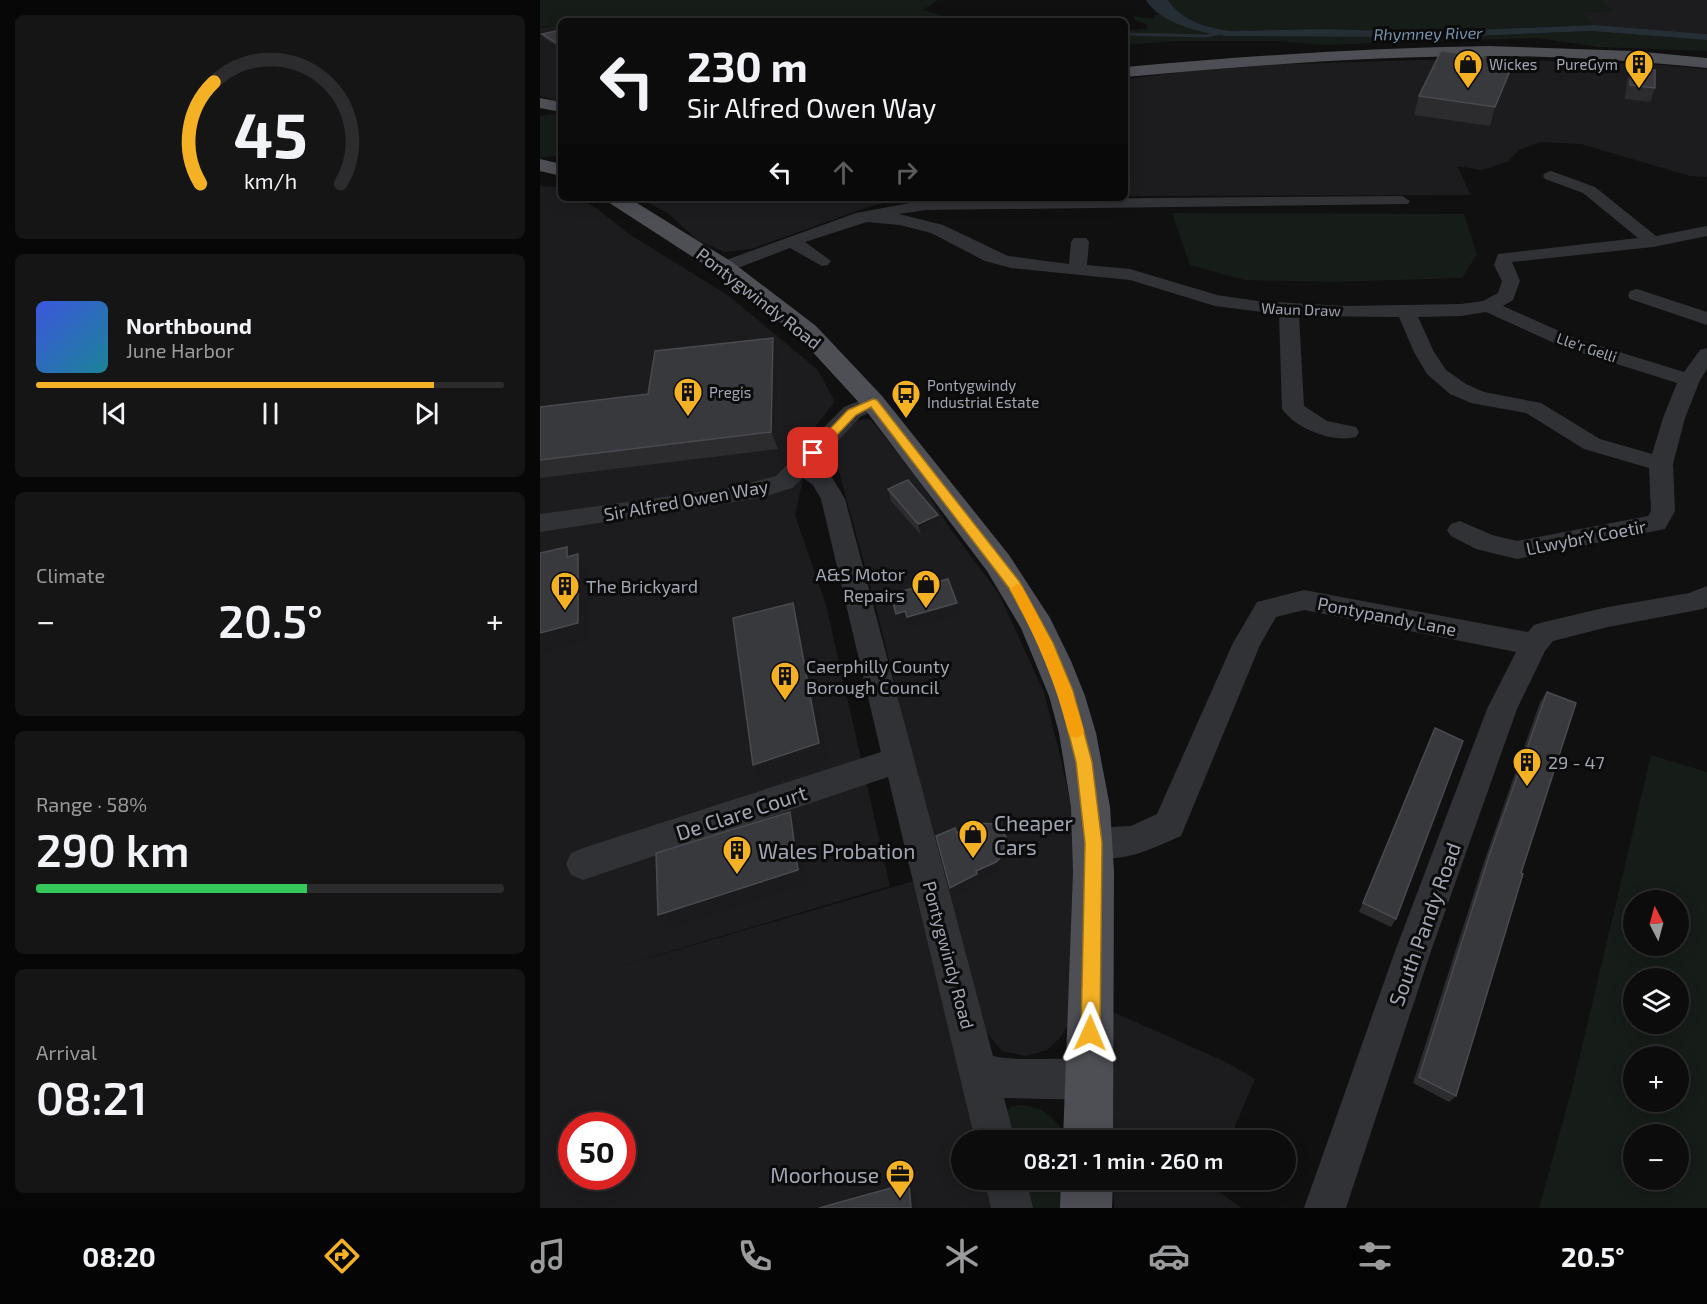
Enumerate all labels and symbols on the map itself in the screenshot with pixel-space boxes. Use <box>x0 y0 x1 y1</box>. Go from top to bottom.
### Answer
water label: Rhymney River <box>1373 23 1483 44</box>
shop icon: Wickes <box>1452 48 1484 90</box>
building icon: PureGym <box>1623 48 1655 90</box>
place label: Wickes <box>1489 55 1537 73</box>
place label: PureGym <box>1556 55 1618 73</box>
street label: Pontygwindy Road <box>692 242 826 354</box>
street label: Waun Draw <box>1261 299 1341 319</box>
street label: Lle'r Gelli <box>1555 328 1619 366</box>
building icon: Pregis <box>672 376 704 418</box>
place label: Pontygwindy Industrial Estate <box>927 376 1039 411</box>
bus stop icon: Pontygwindy Industrial Estate <box>890 378 922 420</box>
place label: Pregis <box>709 383 751 401</box>
pin <box>787 427 838 478</box>
street label: Sir Alfred Owen Way <box>602 475 770 525</box>
street label: LLwybrY Coetir <box>1524 515 1648 559</box>
place label: A&S Motor Repairs <box>816 563 905 606</box>
shop icon: A&S Motor Repairs <box>910 568 942 610</box>
building icon: The Brickyard <box>549 570 581 612</box>
place label: The Brickyard <box>586 575 698 597</box>
street label: Pontypandy Lane <box>1316 592 1458 640</box>
place label: Caerphilly County Borough Council <box>806 655 950 698</box>
building icon: Caerphilly County Borough Council <box>769 660 801 702</box>
building icon: 29 - 47 <box>1511 746 1543 788</box>
place label: 29 - 47 <box>1548 751 1605 773</box>
street label: De Clare Court <box>672 779 810 845</box>
place label: Cheaper Cars <box>994 810 1073 859</box>
shop icon: Cheaper Cars <box>957 818 989 860</box>
building icon: Wales Probation <box>721 834 753 876</box>
place label: Wales Probation <box>758 838 915 863</box>
street label: South Pandy Road <box>1383 839 1465 1009</box>
street label: Pontygwindy Road <box>919 879 979 1031</box>
north arrow <box>1623 890 1689 956</box>
position arrow <box>1058 1001 1122 1065</box>
speed limit sign: 50 <box>558 1112 636 1190</box>
office icon: Moorhouse <box>884 1158 916 1200</box>
place label: Moorhouse <box>770 1162 879 1187</box>

